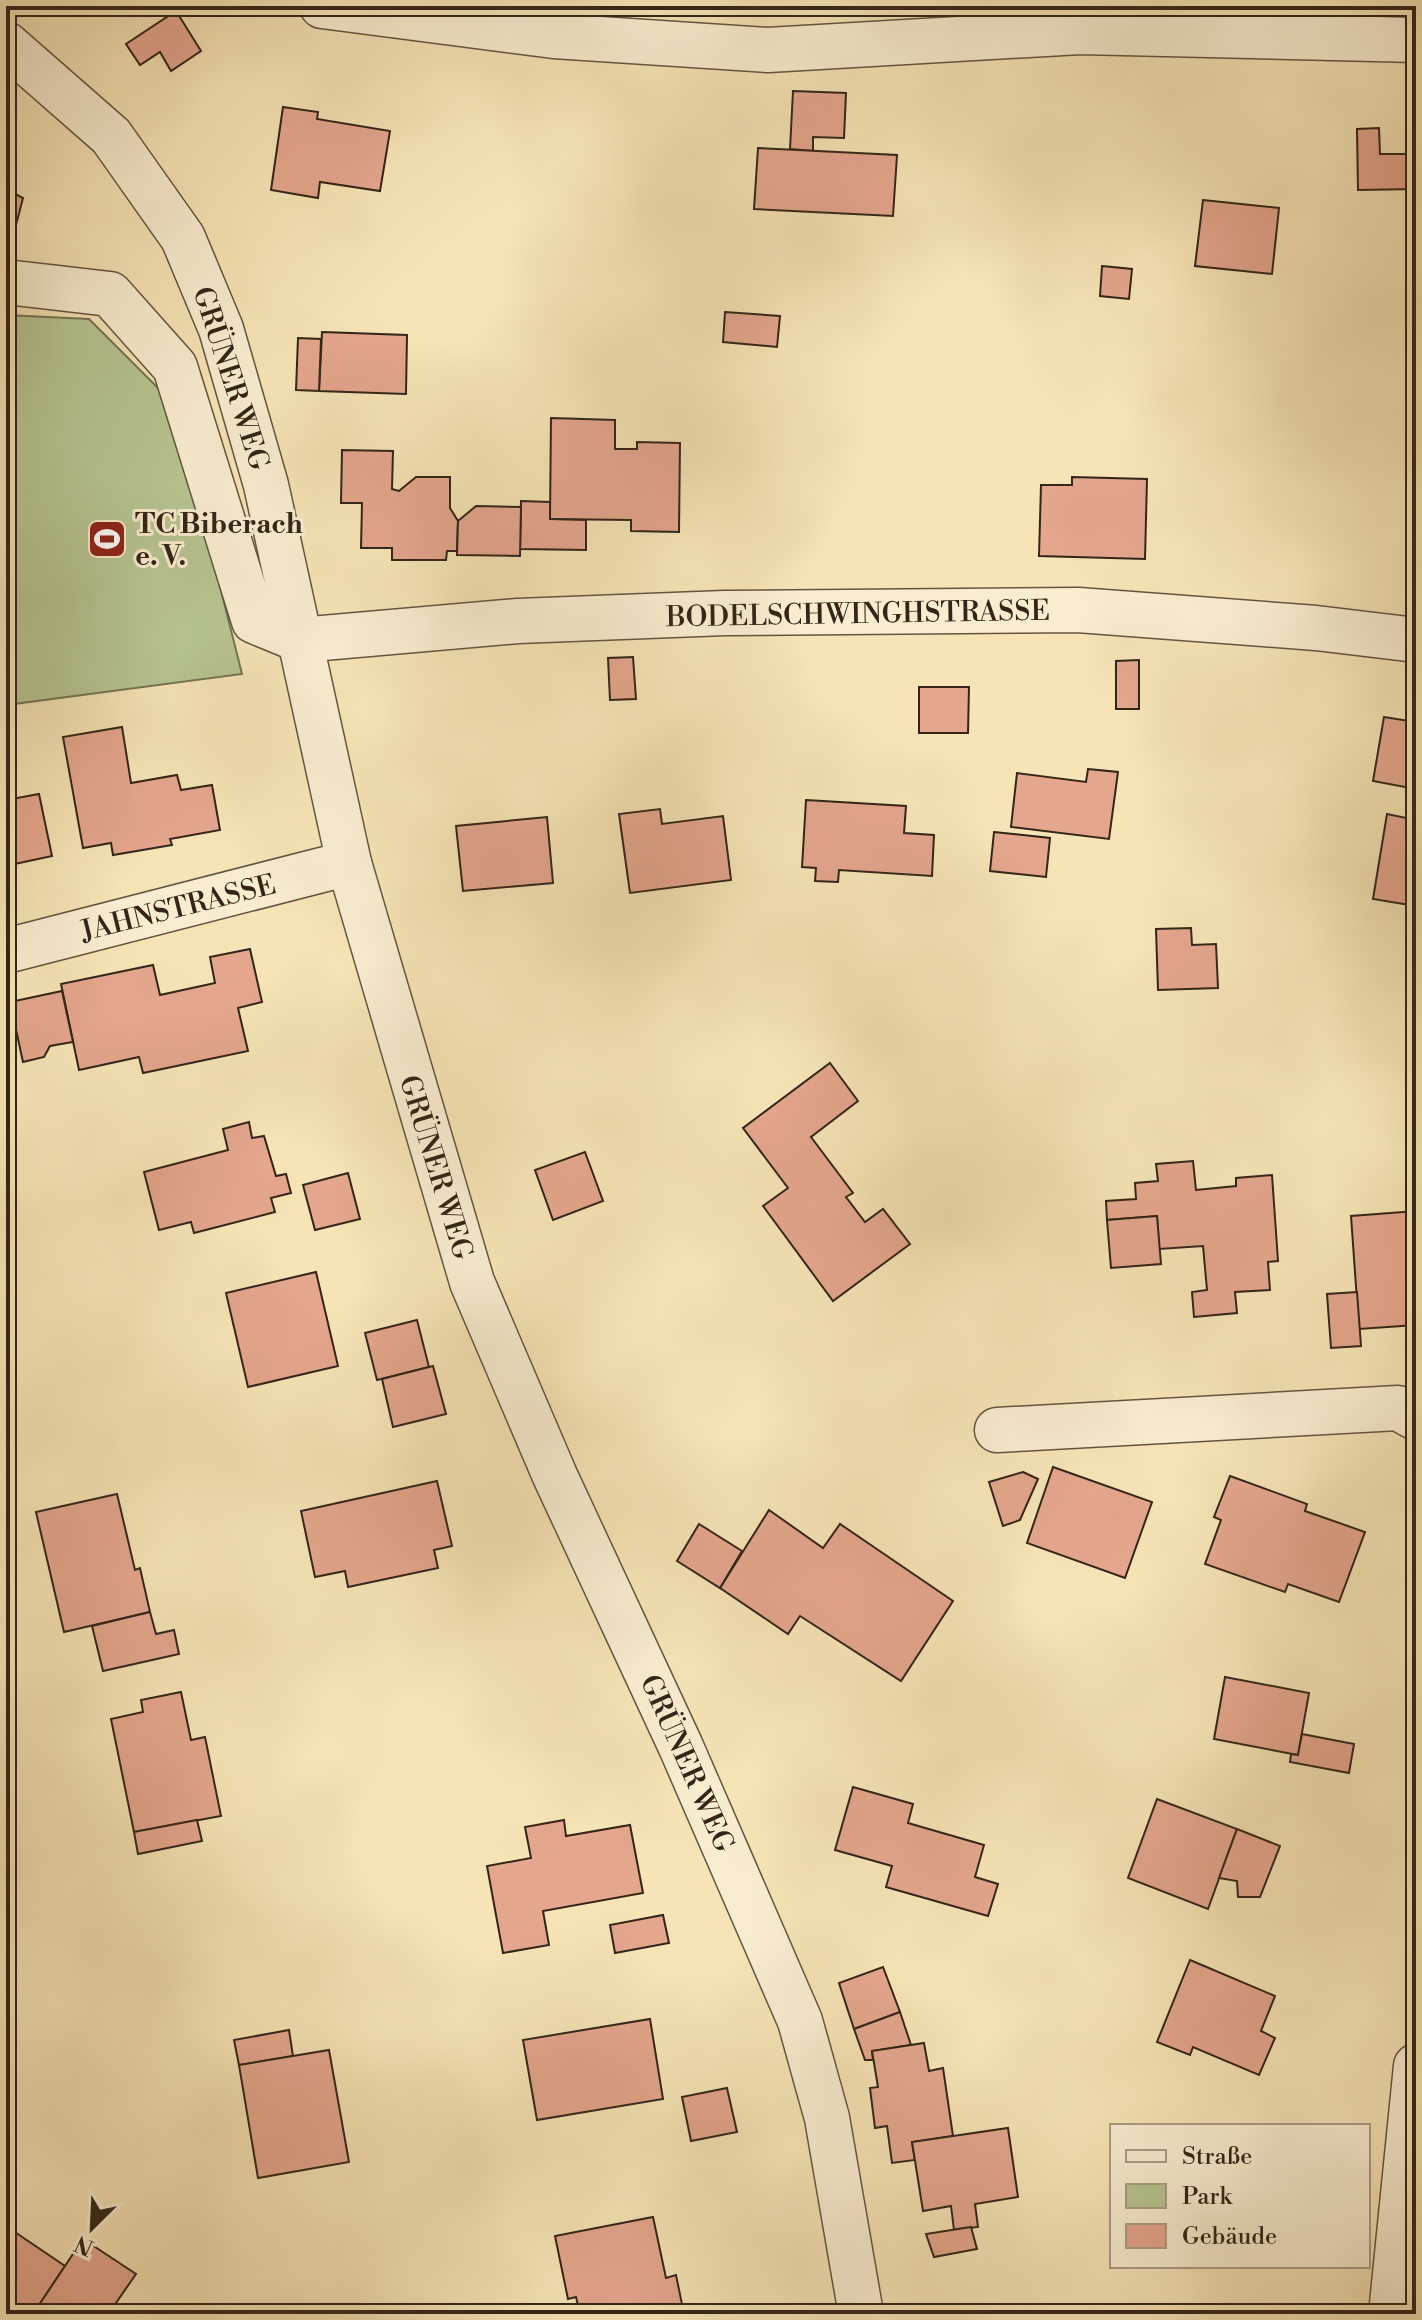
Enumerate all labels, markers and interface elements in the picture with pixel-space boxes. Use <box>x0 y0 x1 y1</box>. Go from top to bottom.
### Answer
street label: GRÜNER WEG <box>184 282 278 475</box>
place label: TC Biberach e. V. <box>135 507 303 574</box>
sports icon: TC Biberach e. V. <box>86 518 128 560</box>
street label: BODELSCHWINGHSTRASSE <box>665 594 1050 635</box>
street label: JAHNSTRASSE <box>76 867 279 950</box>
street label: GRÜNER WEG <box>391 1071 481 1264</box>
street label: GRÜNER WEG <box>632 1669 742 1858</box>
legend <box>1110 2124 1370 2268</box>
text: Straße <box>1182 2142 1252 2172</box>
text: Park <box>1182 2182 1233 2212</box>
north arrow <box>52 2188 132 2268</box>
text: Gebäude <box>1182 2222 1277 2252</box>
text: N <box>70 2229 98 2261</box>

